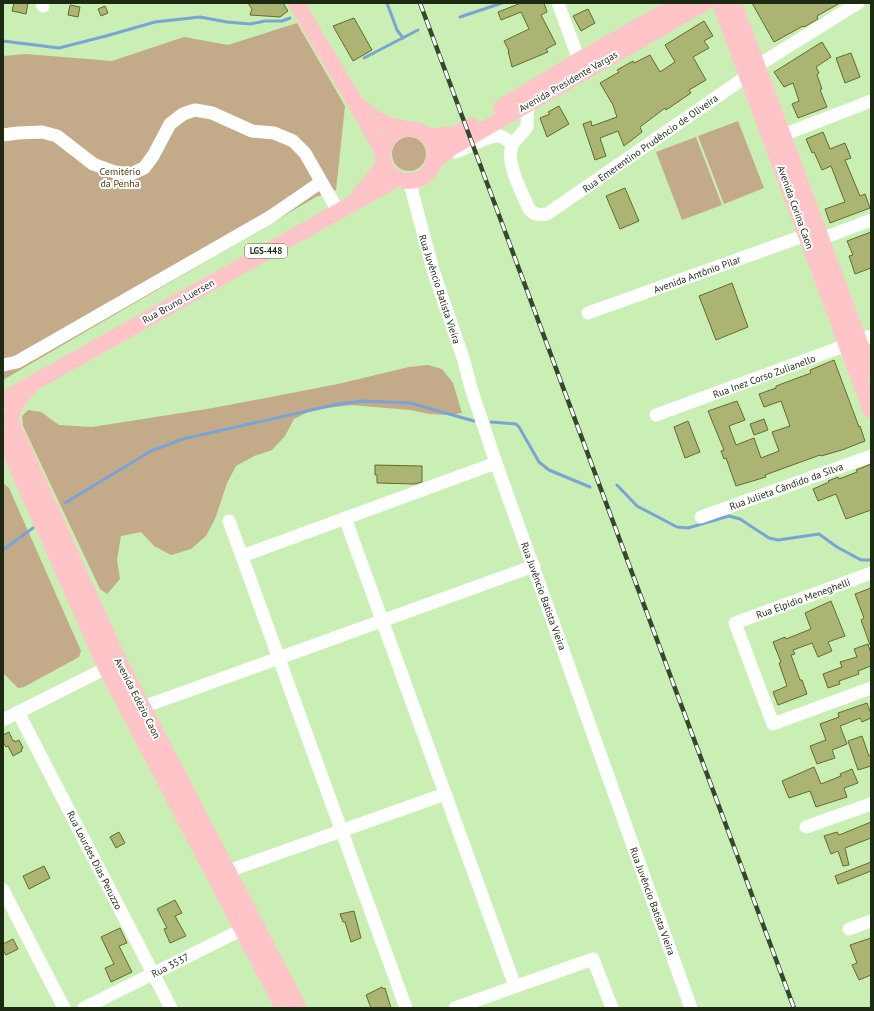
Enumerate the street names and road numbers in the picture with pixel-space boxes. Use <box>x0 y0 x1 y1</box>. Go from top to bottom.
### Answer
street label: Avenida Presidente Vargas <box>517 48 620 115</box>
street label: Rua Emerentino Prudêncio de Oliveira <box>580 91 721 195</box>
street label: Avenida Corina Caon <box>774 164 817 251</box>
street label: Rua Juvêncio Batista Vieira <box>416 233 463 345</box>
road number: LGS-448 <box>245 244 287 258</box>
street label: Avenida Antônio Pilar <box>652 252 743 296</box>
street label: Rua Bruno Luersen <box>140 276 217 327</box>
street label: Rua Inez Corso Zulianello <box>711 352 817 401</box>
street label: Rua Julieta Cândido da Silva <box>727 460 845 513</box>
street label: Rua Juvêncio Batista Vieira <box>518 540 569 652</box>
street label: Rua Elpídio Meneghelli <box>754 575 852 622</box>
street label: Avenida Edézio Caon <box>112 656 163 741</box>
street label: Rua Lourdes Dias Peruzzo <box>64 809 125 912</box>
street label: Rua Juvêncio Batista Vieira <box>627 845 678 957</box>
street label: Rua 3537 <box>149 950 191 980</box>

